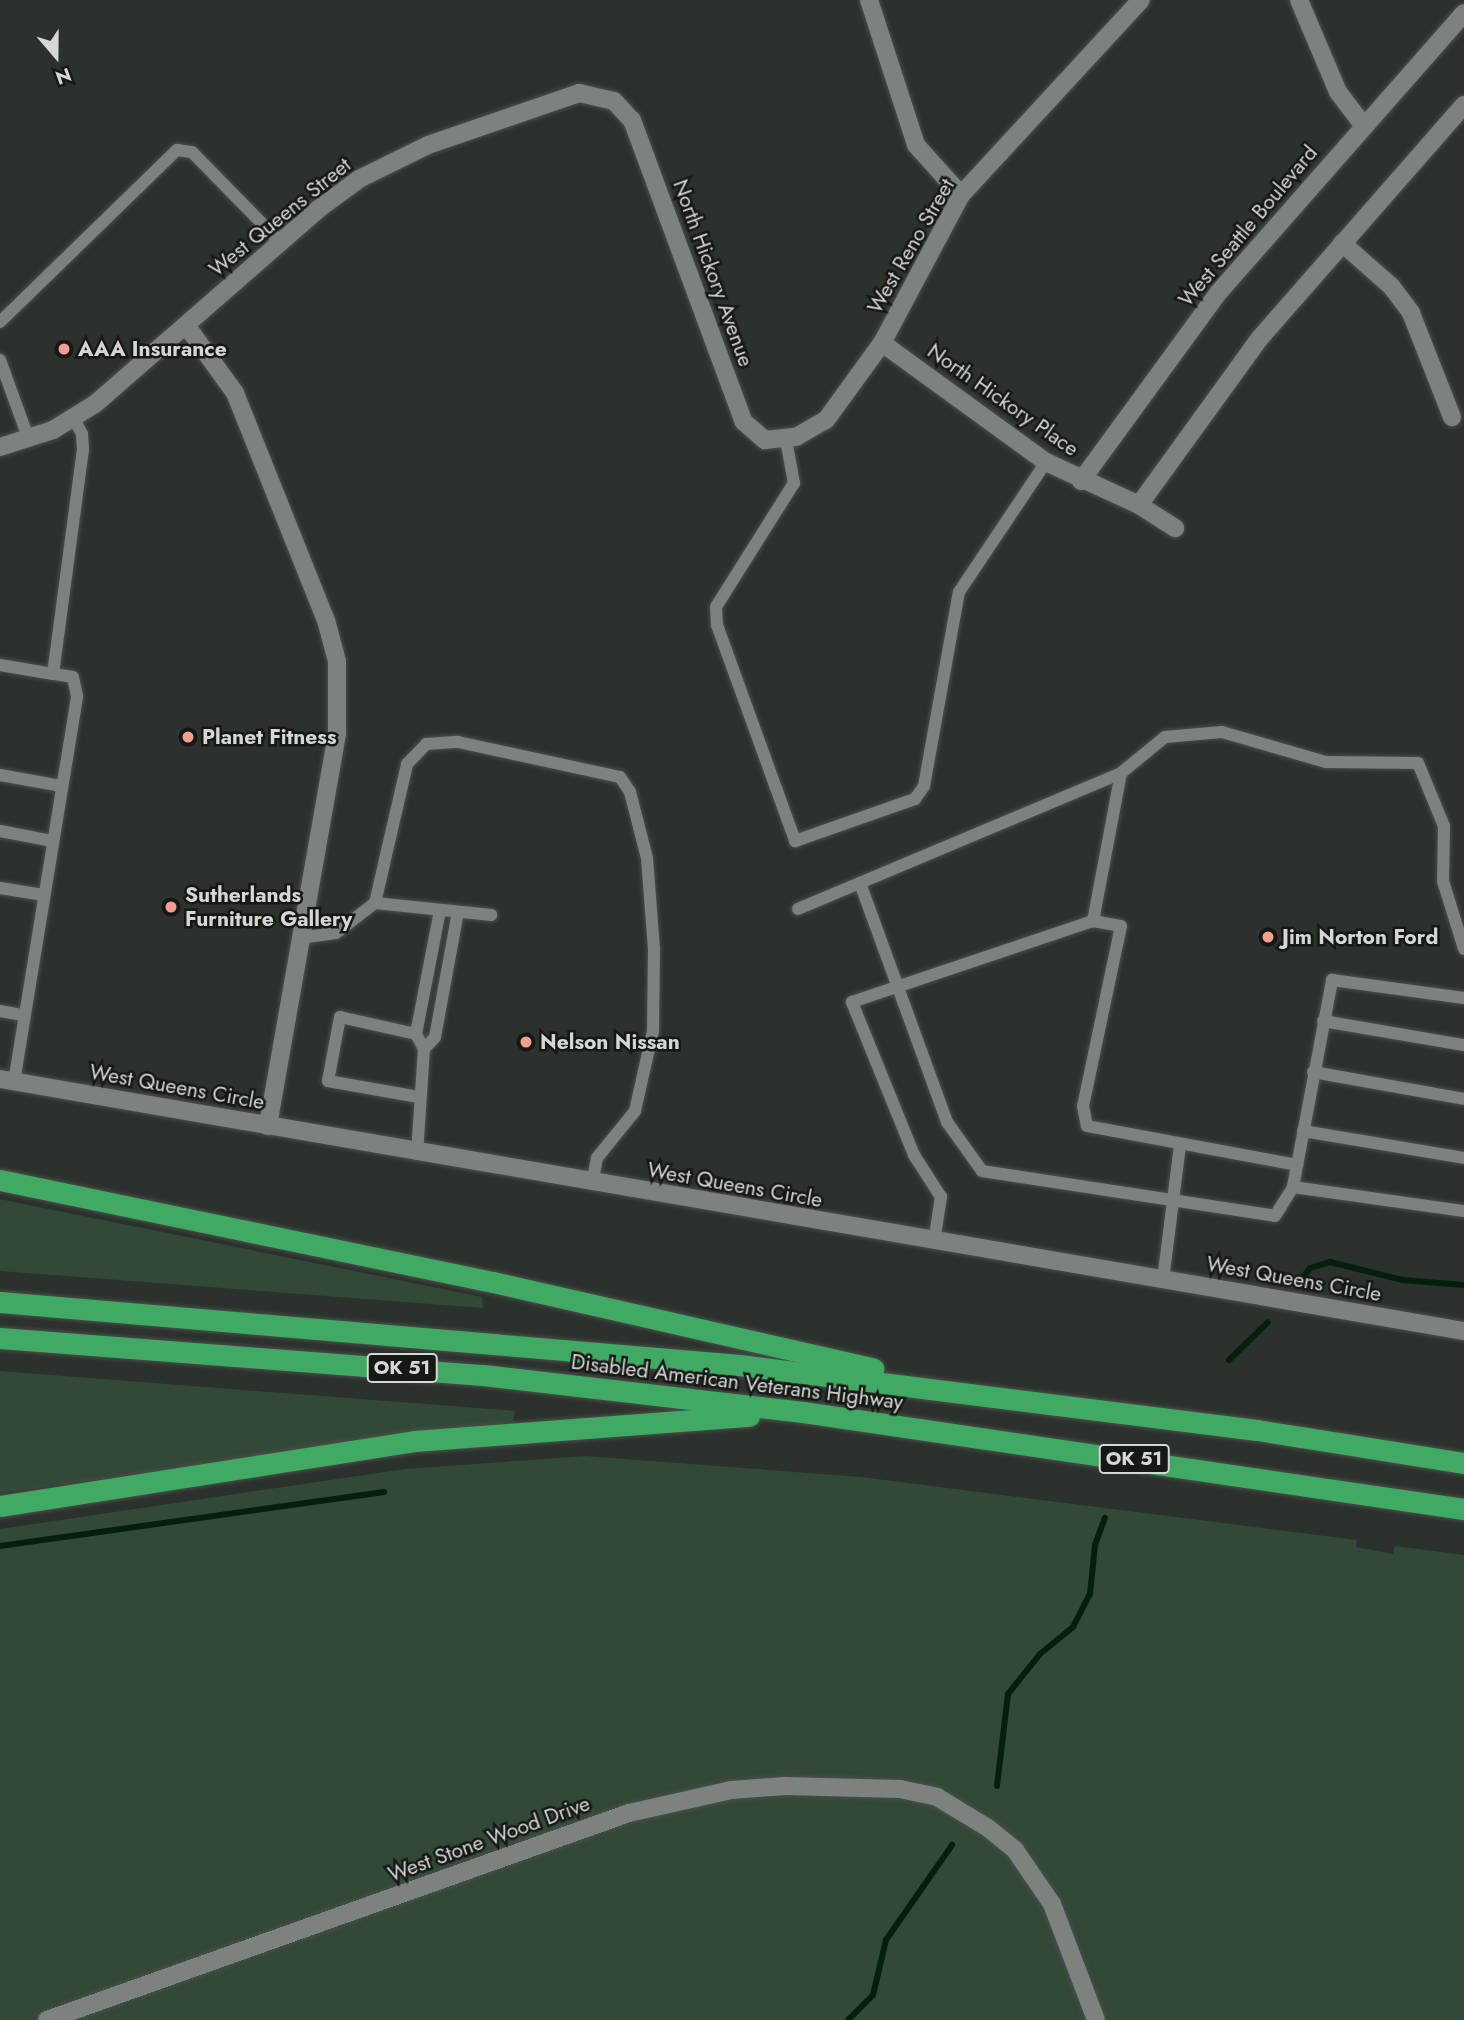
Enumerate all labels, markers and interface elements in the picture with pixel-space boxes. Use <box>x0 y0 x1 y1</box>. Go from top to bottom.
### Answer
north arrow <box>21 21 91 91</box>
text: N <box>52 61 75 91</box>
street label: West Seattle Boulevard <box>1173 140 1323 312</box>
street label: West Queens Street <box>204 152 356 282</box>
street label: West Reno Street <box>862 174 960 318</box>
street label: North Hickory Avenue <box>667 176 759 370</box>
place label: AAA Insurance <box>78 336 227 362</box>
street label: North Hickory Place <box>923 338 1083 462</box>
marker: AAA Insurance <box>56 341 72 357</box>
place label: Planet Fitness <box>202 724 337 750</box>
marker: Planet Fitness <box>180 729 196 745</box>
place label: Sutherlands Furniture Gallery <box>185 882 352 932</box>
marker: Sutherlands Furniture Gallery <box>163 899 179 915</box>
place label: Jim Norton Ford <box>1282 924 1438 950</box>
marker: Jim Norton Ford <box>1260 929 1276 945</box>
place label: Nelson Nissan <box>540 1029 680 1055</box>
marker: Nelson Nissan <box>518 1034 534 1050</box>
street label: West Queens Circle <box>88 1059 266 1115</box>
street label: West Queens Circle <box>646 1157 824 1213</box>
street label: West Queens Circle <box>1205 1251 1383 1307</box>
street label: Disabled American Veterans Highway <box>570 1349 904 1415</box>
road number: OK 51 <box>365 1352 439 1384</box>
road number: OK 51 <box>1097 1443 1171 1474</box>
street label: West Stone Wood Drive <box>385 1791 593 1887</box>

